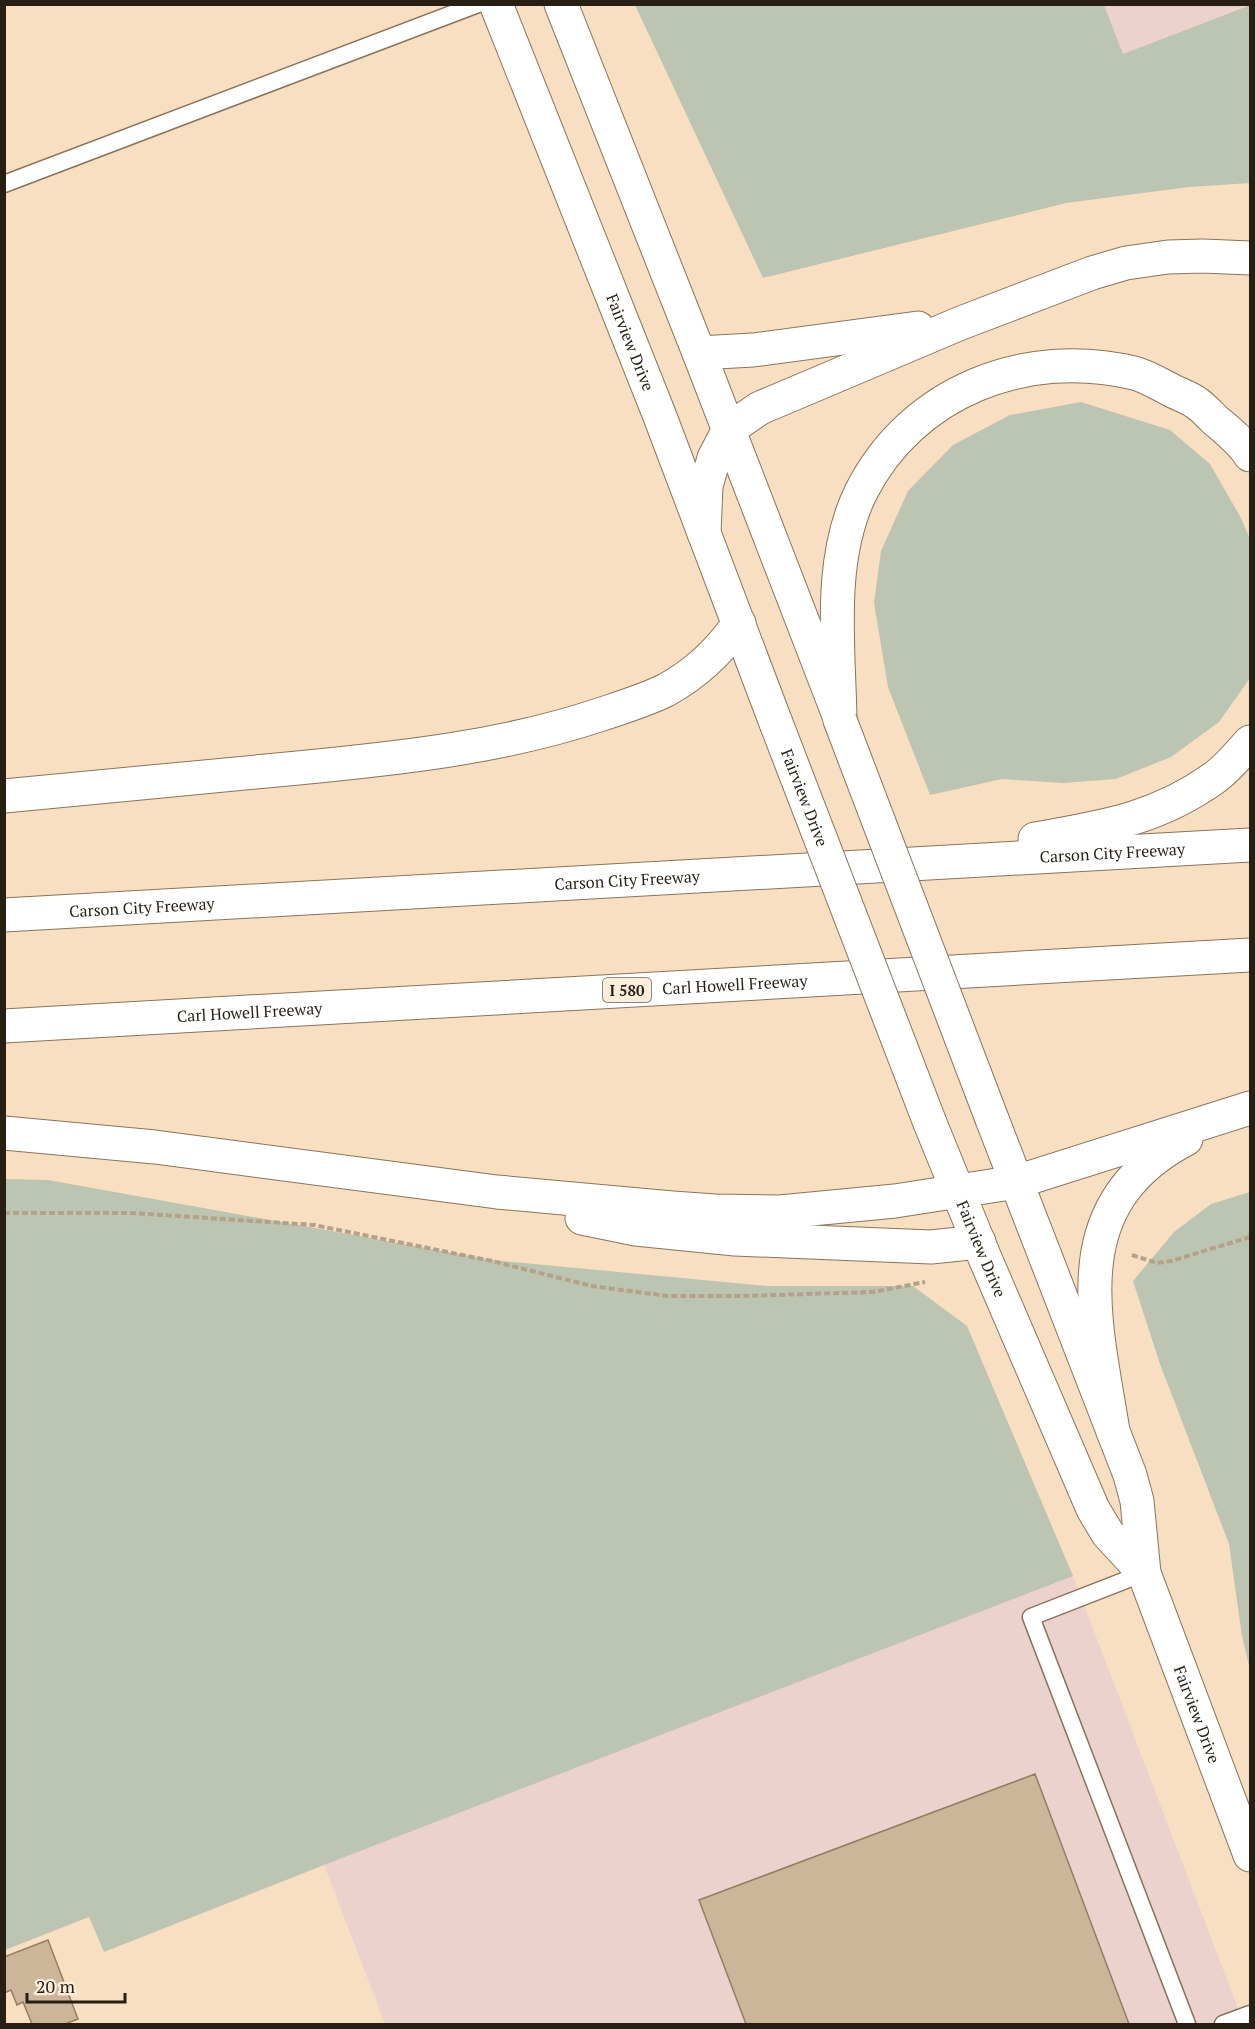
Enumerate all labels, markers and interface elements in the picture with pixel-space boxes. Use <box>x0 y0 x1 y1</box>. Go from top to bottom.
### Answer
street label: Fairview Drive <box>601 290 660 394</box>
street label: Fairview Drive <box>776 746 833 850</box>
street label: Carson City Freeway <box>1039 838 1186 868</box>
street label: Carson City Freeway <box>554 865 701 895</box>
street label: Carson City Freeway <box>68 892 216 922</box>
street label: Carl Howell Freeway <box>662 969 809 999</box>
road number: I 580 <box>603 978 651 1002</box>
street label: Carl Howell Freeway <box>176 997 324 1027</box>
street label: Fairview Drive <box>952 1197 1012 1301</box>
street label: Fairview Drive <box>1169 1662 1225 1766</box>
scale bar <box>27 1966 124 2004</box>
text: 20 m <box>36 1974 76 1998</box>

